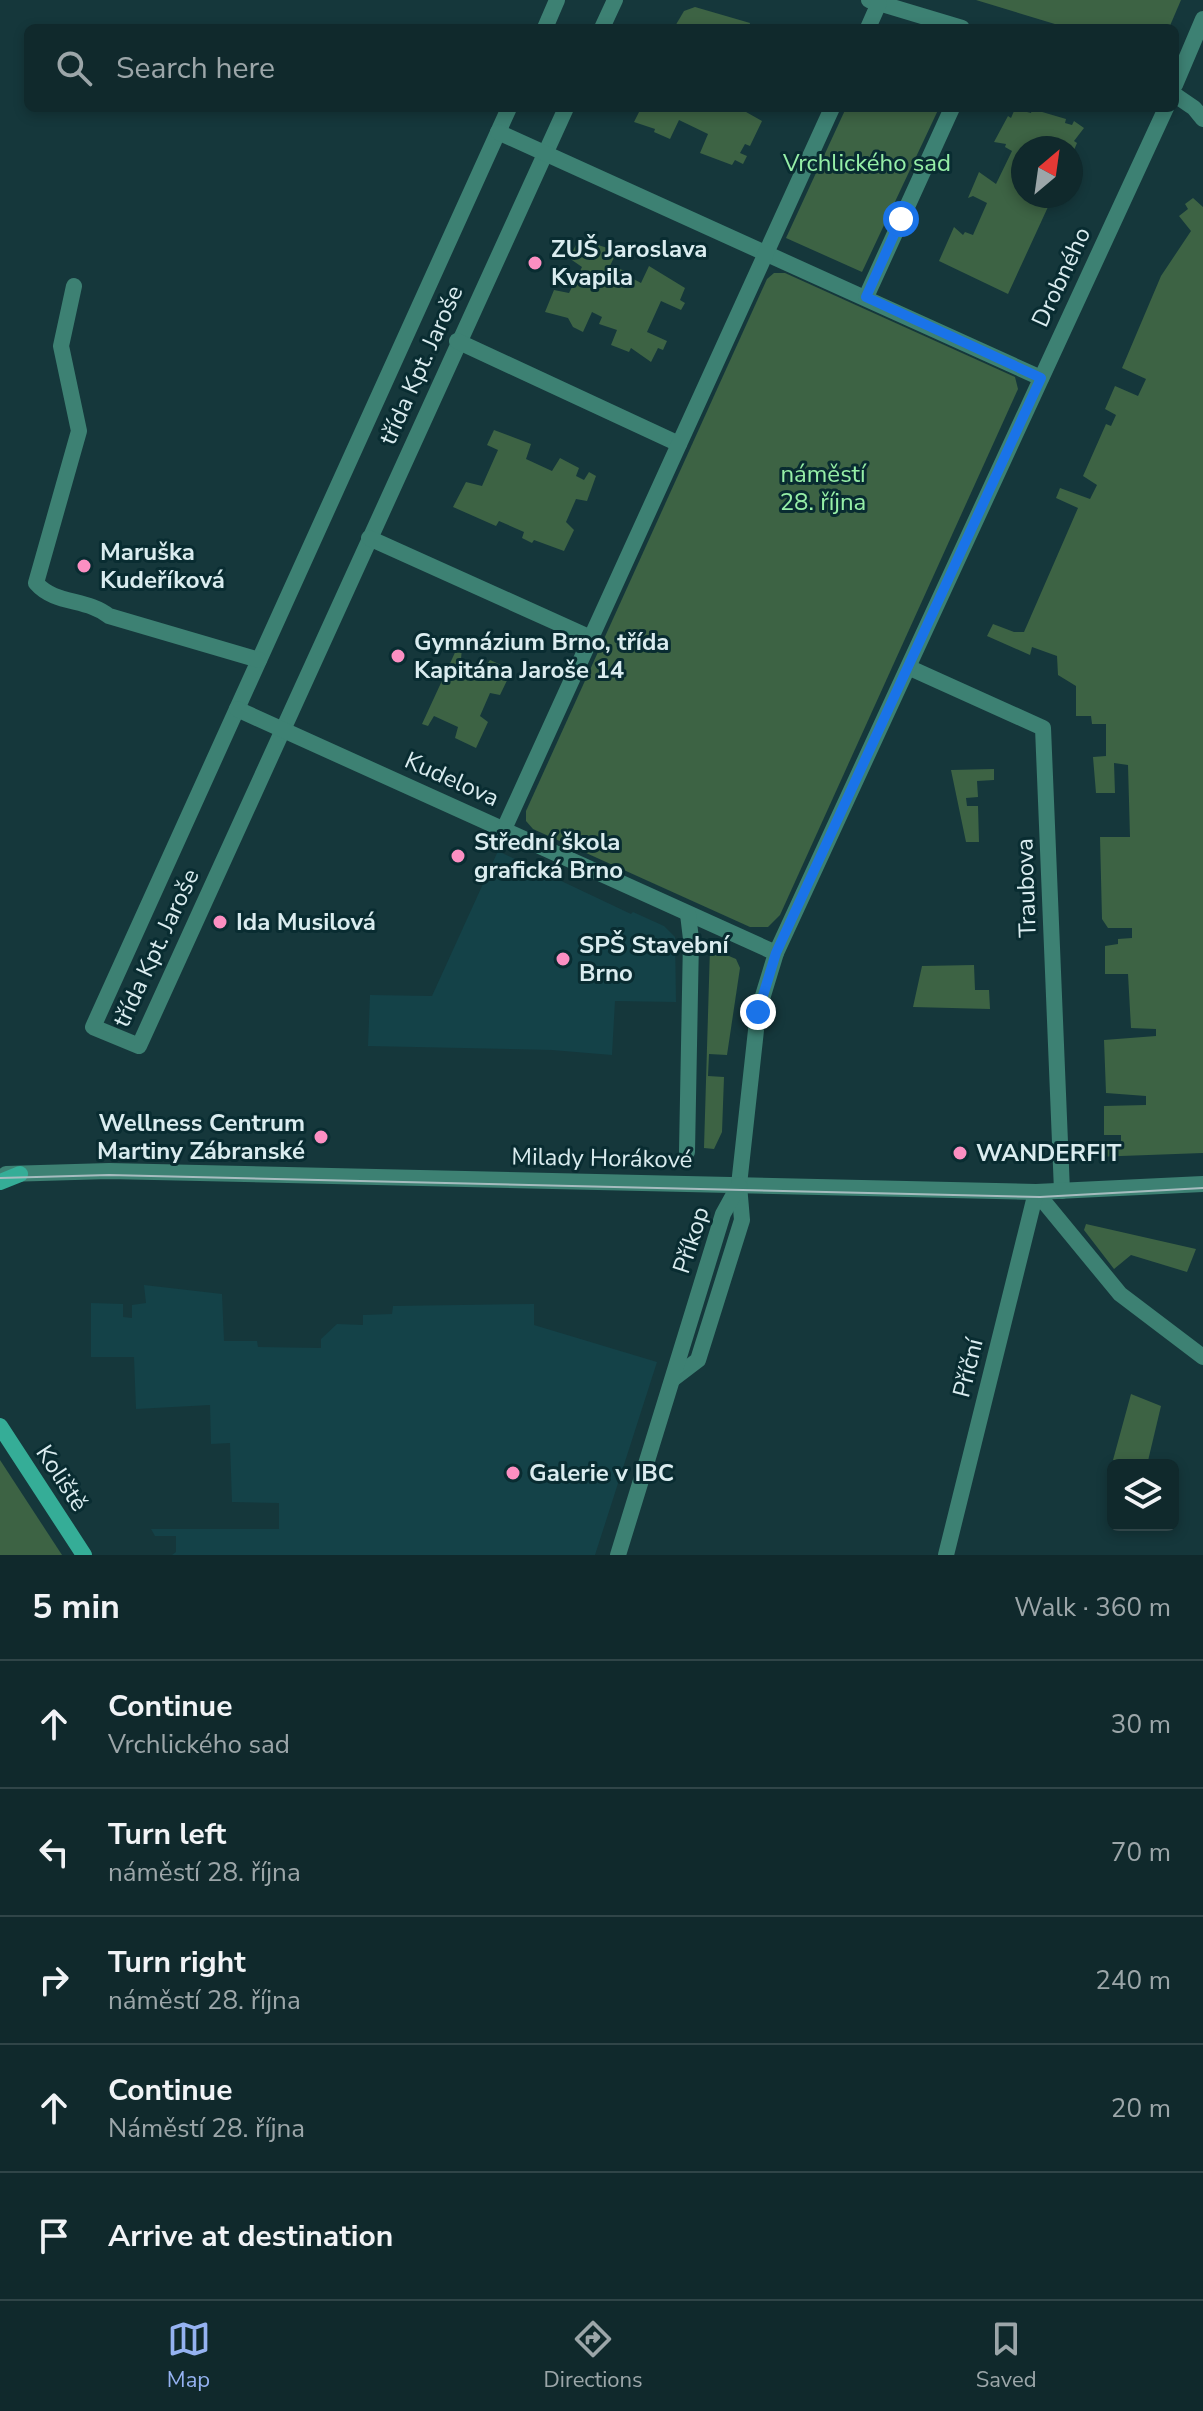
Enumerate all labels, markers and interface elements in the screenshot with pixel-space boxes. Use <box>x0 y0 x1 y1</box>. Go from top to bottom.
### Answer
search box <box>24 24 1179 112</box>
icon: search <box>52 46 96 90</box>
text: Search here <box>116 48 275 89</box>
north arrow <box>1011 136 1083 208</box>
park label: Vrchlického sad <box>782 147 951 179</box>
route start <box>883 201 919 237</box>
street label: Drobného <box>1024 222 1098 332</box>
place label: ZUŠ Jaroslava Kvapila <box>551 233 707 293</box>
marker: ZUŠ Jaroslava Kvapila <box>526 254 544 272</box>
street label: třída Kpt. Jaroše <box>372 280 470 450</box>
park label: náměstí 28. října <box>780 458 867 518</box>
place label: Maruška Kudeříková <box>100 536 225 596</box>
marker: Maruška Kudeříková <box>75 557 93 575</box>
place label: Gymnázium Brno, třída Kapitána Jaroše 14 <box>414 626 669 686</box>
marker: Gymnázium Brno, třída Kapitána Jaroše 14 <box>389 647 407 665</box>
street label: Kudelova <box>400 744 504 814</box>
place label: Střední škola grafická Brno <box>474 826 623 886</box>
street label: Traubova <box>1008 838 1044 938</box>
marker: Střední škola grafická Brno <box>449 847 467 865</box>
street label: třída Kpt. Jaroše <box>105 864 207 1032</box>
place label: Ida Musilová <box>236 906 376 938</box>
marker: Ida Musilová <box>211 913 229 931</box>
place label: SPŠ Stavební Brno <box>579 929 731 989</box>
marker: SPŠ Stavební Brno <box>554 950 572 968</box>
route end <box>740 994 776 1030</box>
place label: Wellness Centrum Martiny Zábranské <box>97 1107 305 1167</box>
marker: Wellness Centrum Martiny Zábranské <box>312 1128 330 1146</box>
place label: WANDERFIT <box>976 1137 1121 1169</box>
street label: Milady Horákové <box>511 1140 693 1176</box>
marker: WANDERFIT <box>951 1144 969 1162</box>
street label: Příkop <box>665 1202 717 1278</box>
street label: Příční <box>945 1334 991 1401</box>
street label: Koliště <box>29 1439 95 1517</box>
place label: Galerie v IBC <box>529 1457 674 1489</box>
map controls <box>1107 1459 1179 1531</box>
button: layers <box>1107 1459 1179 1531</box>
marker: Galerie v IBC <box>504 1464 522 1482</box>
text: 5 min <box>32 1584 120 1630</box>
text: Walk · 360 m <box>1014 1590 1171 1625</box>
text: Continue <box>108 1686 233 1727</box>
icon: ahead <box>32 1702 76 1746</box>
text: 30 m <box>1111 1707 1171 1742</box>
text: Vrchlického sad <box>108 1727 290 1762</box>
text: Turn left <box>108 1814 226 1855</box>
icon: left <box>32 1830 76 1874</box>
text: 70 m <box>1111 1835 1171 1870</box>
text: náměstí 28. října <box>108 1855 301 1890</box>
text: Turn right <box>108 1942 246 1983</box>
icon: right <box>32 1958 76 2002</box>
text: 240 m <box>1095 1963 1171 1998</box>
text: náměstí 28. října <box>108 1983 301 2018</box>
text: Continue <box>108 2070 233 2111</box>
icon: ahead <box>32 2086 76 2130</box>
text: 20 m <box>1111 2091 1171 2126</box>
text: Náměstí 28. října <box>108 2111 305 2146</box>
icon: arrive <box>32 2214 76 2258</box>
text: Arrive at destination <box>108 2216 393 2257</box>
tab: Map <box>167 2317 211 2395</box>
tab: Directions <box>544 2317 643 2395</box>
tab: Saved <box>976 2317 1036 2395</box>

